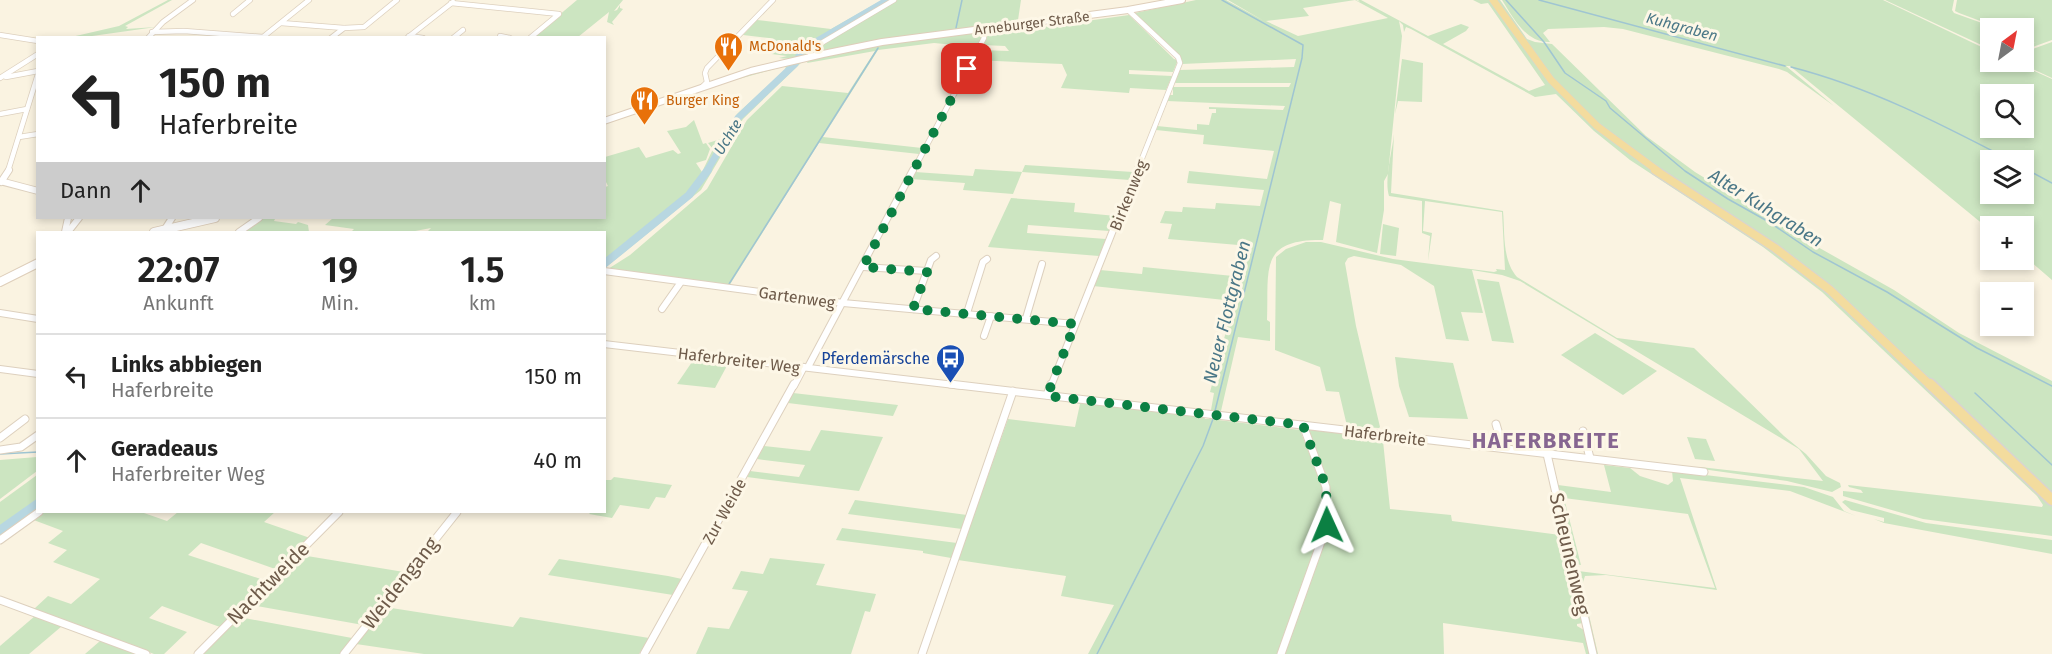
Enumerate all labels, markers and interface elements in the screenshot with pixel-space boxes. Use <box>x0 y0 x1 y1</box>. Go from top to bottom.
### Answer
street label: Arneburger Straße <box>974 8 1091 39</box>
water label: Kuhgraben <box>1644 9 1720 45</box>
north arrow <box>1980 18 2034 72</box>
map controls <box>1980 18 2034 336</box>
restaurant icon: McDonald's <box>712 30 744 72</box>
place label: McDonald's <box>749 38 822 55</box>
pin <box>941 43 992 94</box>
icon: arrive <box>950 52 983 85</box>
text: 150 m <box>159 58 271 108</box>
icon: left <box>60 60 138 138</box>
restaurant icon: Burger King <box>629 84 661 126</box>
button: search <box>1980 84 2034 138</box>
place label: Burger King <box>666 92 740 109</box>
text: Haferbreite <box>159 109 298 141</box>
water label: Uchte <box>710 116 746 158</box>
button: layers <box>1980 150 2034 204</box>
street label: Birkenweg <box>1106 156 1152 234</box>
water label: Alter Kuhgraben <box>1704 164 1827 252</box>
icon: ahead <box>124 174 157 207</box>
text: Dann <box>60 177 112 204</box>
button: + <box>1980 216 2034 270</box>
water label: Neuer Flottgraben <box>1199 238 1255 386</box>
text: 22:07 <box>137 248 220 292</box>
text: 19 <box>322 248 358 292</box>
text: 1.5 <box>460 248 505 292</box>
button: − <box>1980 282 2034 336</box>
street label: Gartenweg <box>757 283 837 312</box>
text: Ankunft <box>143 291 214 315</box>
text: Min. <box>321 291 359 315</box>
text: km <box>469 291 496 315</box>
bus stop icon: Pferdemärsche <box>935 342 967 384</box>
street label: Haferbreiter Weg <box>677 344 802 377</box>
place label: Pferdemärsche <box>821 349 930 368</box>
text: Links abbiegen <box>111 351 262 378</box>
icon: left <box>60 360 93 393</box>
text: 150 m <box>524 363 582 390</box>
text: Haferbreite <box>111 378 214 402</box>
street label: Haferbreite <box>1343 421 1427 450</box>
district label: HAFERBREITE <box>1472 427 1620 454</box>
text: Geradeaus <box>111 435 218 462</box>
icon: ahead <box>60 444 93 477</box>
text: 40 m <box>533 447 582 474</box>
text: Haferbreiter Weg <box>111 462 265 486</box>
street label: Zur Weide <box>699 475 750 547</box>
street label: Scheunenweg <box>1544 491 1596 618</box>
position arrow <box>1295 493 1359 557</box>
street label: Weidengang <box>357 532 444 634</box>
street label: Nachtweide <box>222 537 314 629</box>

